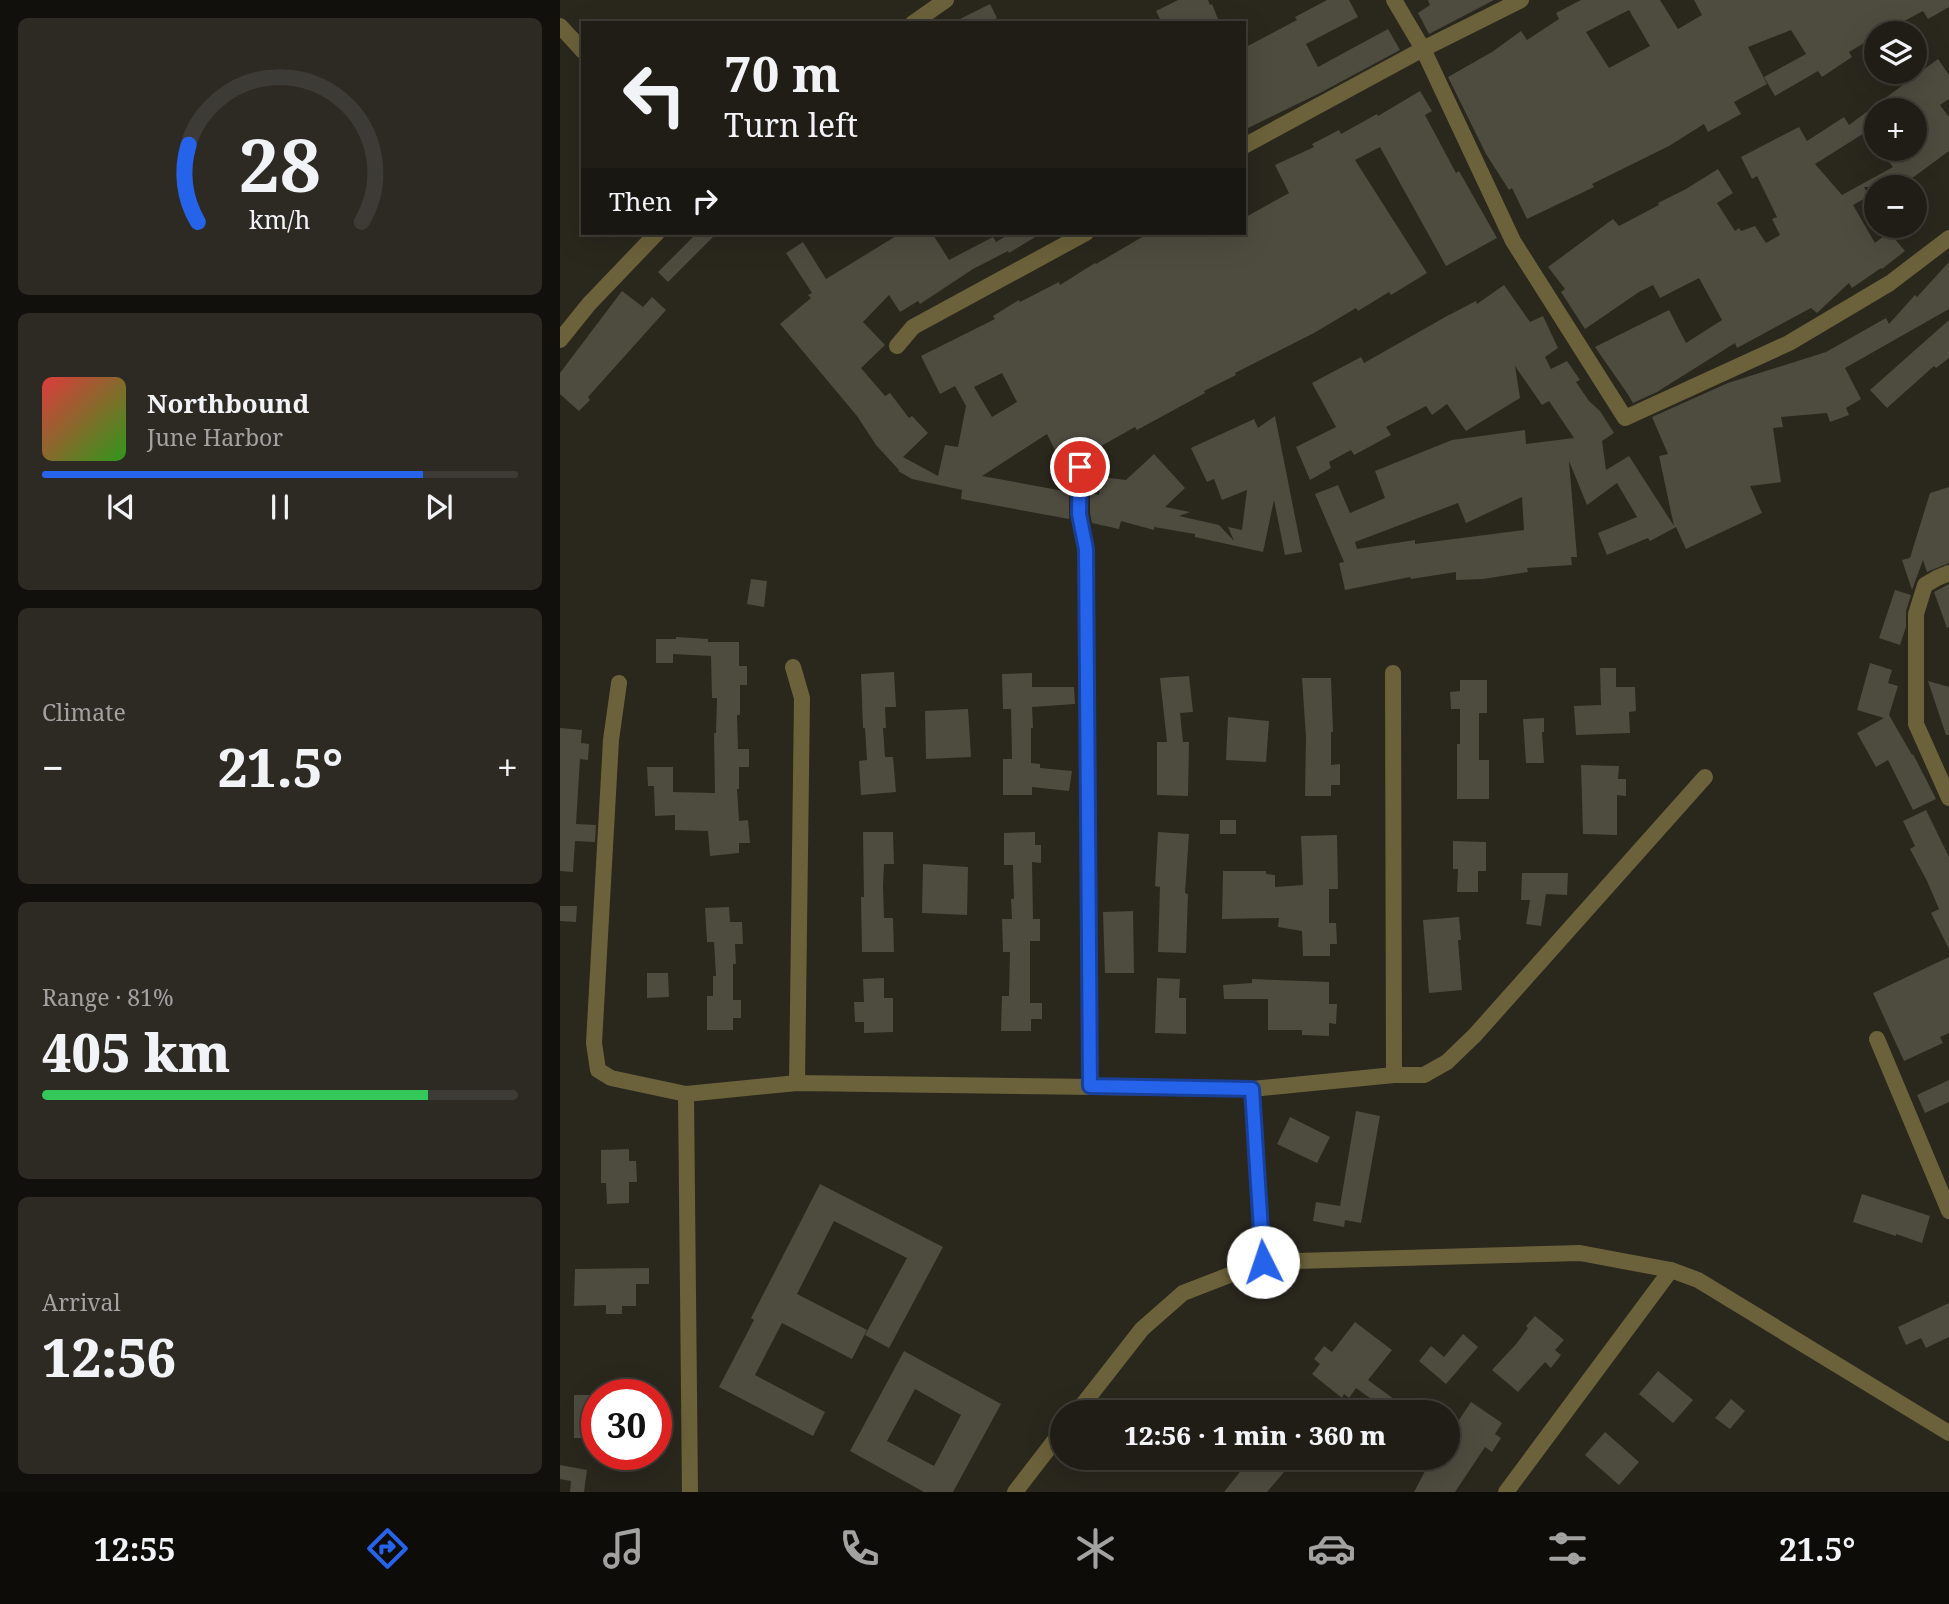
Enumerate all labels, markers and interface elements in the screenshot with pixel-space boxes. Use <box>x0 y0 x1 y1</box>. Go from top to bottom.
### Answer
map controls <box>1864 21 1927 238</box>
button: layers <box>1864 21 1927 84</box>
text: 70 m <box>724 40 840 106</box>
icon: left <box>609 49 700 140</box>
button: + <box>1864 98 1927 161</box>
text: Turn left <box>724 103 858 146</box>
text: 28 <box>239 115 321 214</box>
button: − <box>1864 175 1927 238</box>
icon: right <box>686 182 724 220</box>
text: Then <box>609 183 672 219</box>
text: km/h <box>249 202 311 236</box>
text: Northbound <box>147 385 309 421</box>
text: June Harbor <box>147 421 283 453</box>
pin <box>1050 437 1110 497</box>
icon: arrive <box>1061 448 1099 486</box>
icon: previous <box>102 488 140 526</box>
icon: pause <box>261 488 299 526</box>
icon: next <box>420 488 458 526</box>
text: Climate <box>42 696 126 728</box>
text: 21.5° <box>218 731 343 802</box>
text: − <box>42 741 64 793</box>
text: + <box>497 741 518 793</box>
text: Range · 81% <box>42 981 174 1013</box>
text: 405 km <box>42 1016 230 1087</box>
position arrow <box>1226 1225 1300 1299</box>
text: Arrival <box>42 1286 121 1318</box>
text: 12:56 <box>42 1321 176 1392</box>
speed limit sign: 30 <box>581 1379 672 1470</box>
text: 12:56 · 1 min · 360 m <box>1124 1417 1386 1453</box>
icon: directions <box>363 1524 412 1573</box>
icon: music <box>599 1524 648 1573</box>
icon: phone <box>835 1524 884 1573</box>
icon: climate <box>1071 1524 1120 1573</box>
icon: car <box>1307 1524 1356 1573</box>
icon: filters <box>1543 1524 1592 1573</box>
text: 12:55 <box>94 1527 176 1570</box>
text: 21.5° <box>1779 1527 1855 1570</box>

